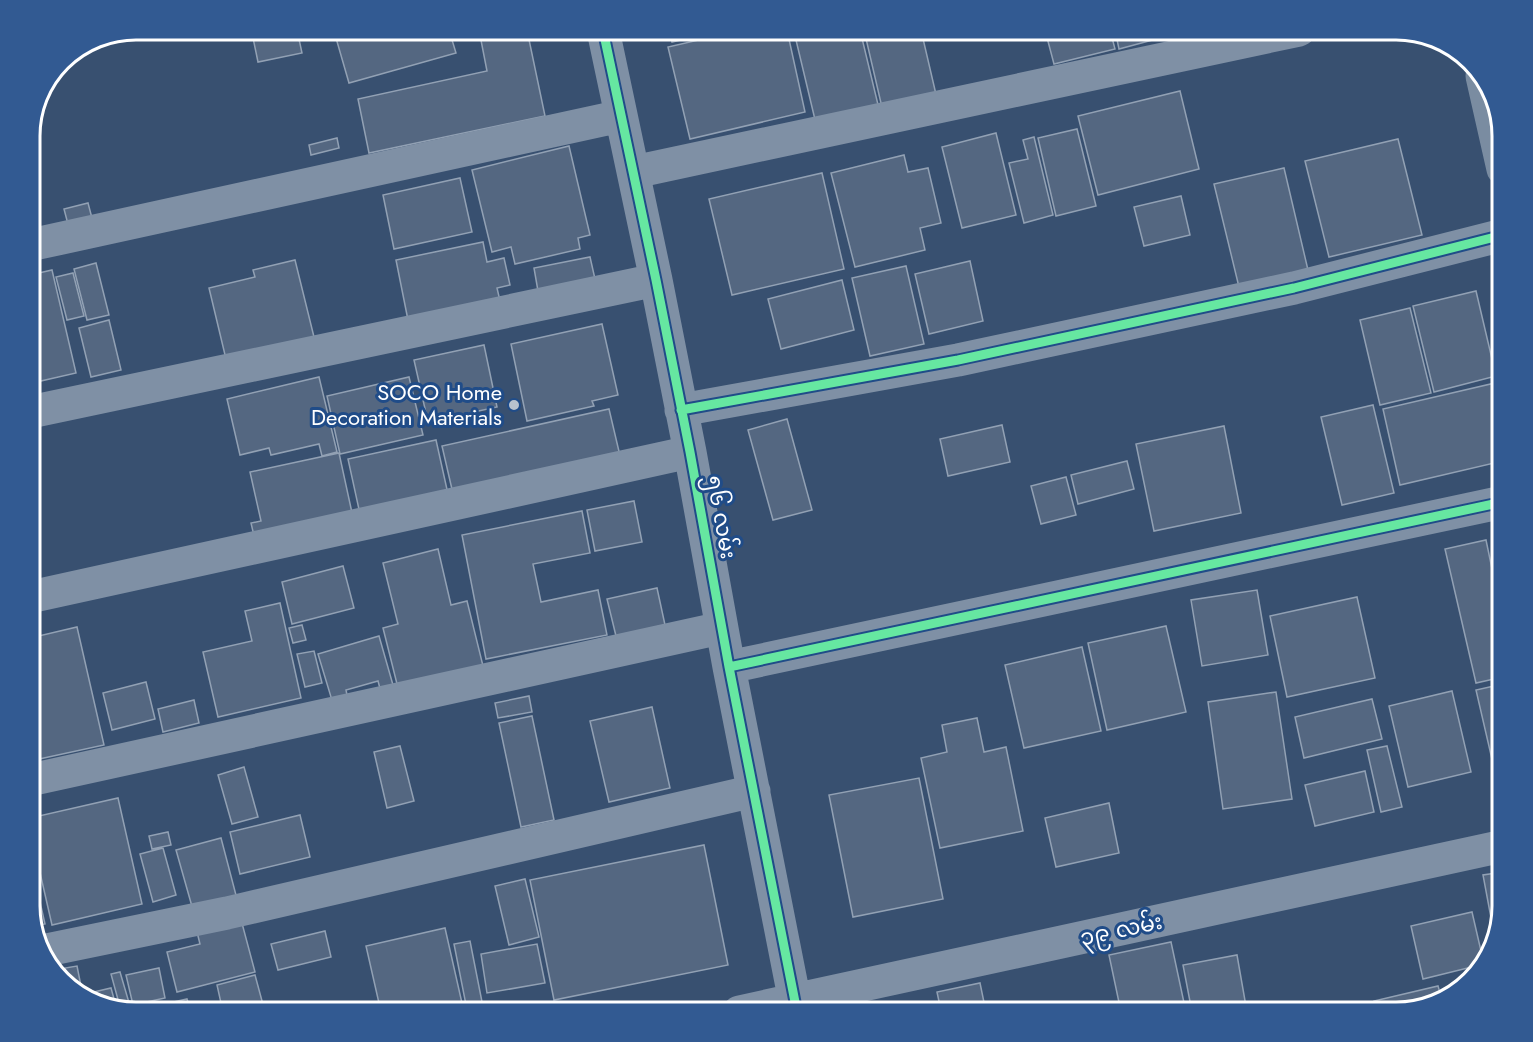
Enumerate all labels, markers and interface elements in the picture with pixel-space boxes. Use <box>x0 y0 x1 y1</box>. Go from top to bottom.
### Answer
place label: SOCO Home Decoration Materials <box>311 376 502 433</box>
marker: SOCO Home Decoration Materials <box>507 398 521 412</box>
street label: ၅၆ လမ်း <box>697 473 745 562</box>
street label: ၃၉ လမ်း <box>1077 905 1165 955</box>

